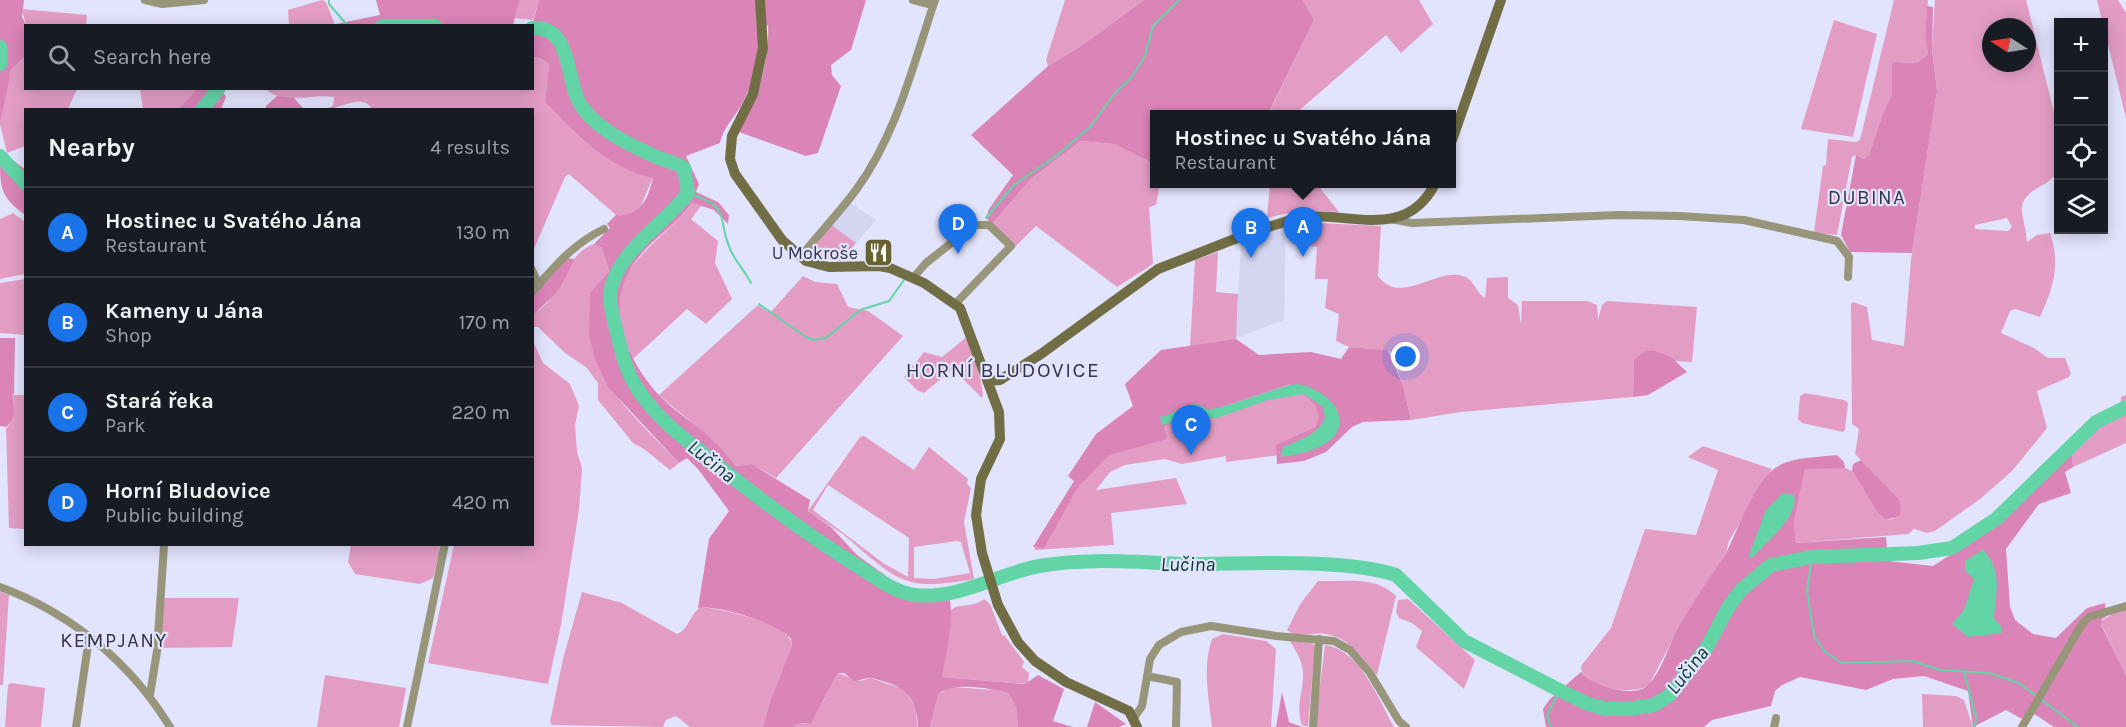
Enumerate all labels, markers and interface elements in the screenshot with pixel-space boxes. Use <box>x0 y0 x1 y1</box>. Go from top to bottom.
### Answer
north arrow <box>1982 18 2036 72</box>
map controls <box>2054 18 2108 234</box>
button: + <box>2054 18 2108 72</box>
search box <box>24 24 534 90</box>
icon: search <box>45 41 78 74</box>
text: Search here <box>93 44 211 70</box>
button: − <box>2054 72 2108 126</box>
popup <box>1150 110 1456 188</box>
text: Hostinec u Svatého Jána <box>1175 125 1432 151</box>
button: locate <box>2054 126 2108 180</box>
text: Nearby <box>48 132 135 163</box>
text: 4 results <box>430 136 510 159</box>
text: Restaurant <box>1175 151 1276 174</box>
button: layers <box>2054 180 2108 234</box>
district label: DUBINA <box>1828 186 1906 209</box>
pin: D <box>938 204 978 254</box>
text: Hostinec u Svatého Jána <box>105 208 362 234</box>
pin: B <box>1232 208 1270 258</box>
pin: A <box>1284 208 1322 257</box>
text: A <box>61 221 74 244</box>
text: 130 m <box>456 221 510 244</box>
text: Restaurant <box>105 234 207 257</box>
restaurant icon: U Mokroše <box>863 237 895 269</box>
place label: U Mokroše <box>772 242 858 264</box>
text: Kameny u Jána <box>105 298 264 324</box>
text: B <box>61 311 74 334</box>
text: 170 m <box>459 311 510 334</box>
text: Shop <box>105 324 152 347</box>
your location <box>1391 342 1420 371</box>
district label: HORNÍ BLUDOVICE <box>906 358 1100 382</box>
text: Stará řeka <box>105 388 214 414</box>
text: C <box>61 401 74 424</box>
text: 220 m <box>451 401 510 424</box>
pin: C <box>1172 406 1210 455</box>
text: Park <box>105 414 146 437</box>
water label: Lučina <box>683 435 740 488</box>
text: Horní Bludovice <box>105 478 271 504</box>
text: D <box>61 491 74 514</box>
text: 420 m <box>452 491 510 514</box>
text: Public building <box>105 504 243 527</box>
water label: Lučina <box>1161 553 1215 576</box>
district label: KEMPJANY <box>60 629 168 652</box>
water label: Lučina <box>1661 642 1714 699</box>

